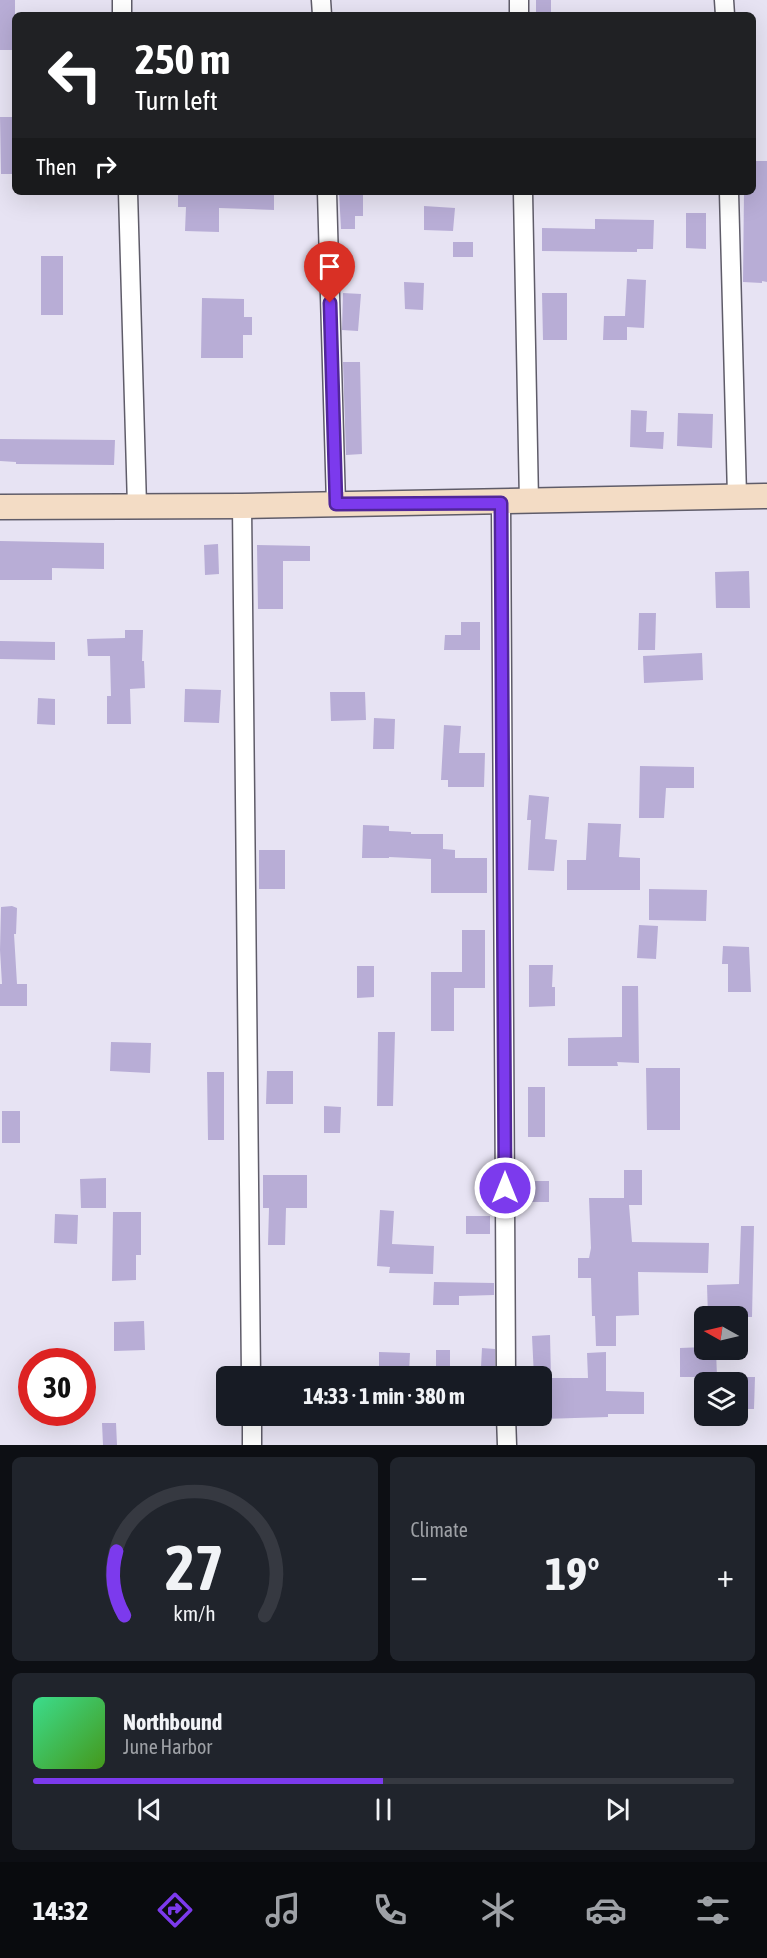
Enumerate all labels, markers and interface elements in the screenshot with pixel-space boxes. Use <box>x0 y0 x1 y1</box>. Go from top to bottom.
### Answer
text: 250 m <box>135 35 230 83</box>
icon: left <box>36 36 114 114</box>
text: Turn left <box>135 85 218 116</box>
icon: right <box>89 150 122 183</box>
text: Then <box>36 154 77 180</box>
pin <box>304 241 355 303</box>
icon: arrive <box>313 250 346 283</box>
position arrow <box>473 1156 537 1220</box>
north arrow <box>694 1306 748 1360</box>
map controls <box>694 1306 748 1426</box>
speed limit sign: 30 <box>18 1348 96 1426</box>
button: layers <box>694 1372 748 1426</box>
text: 14:33 · 1 min · 380 m <box>303 1383 465 1409</box>
text: Climate <box>411 1518 468 1541</box>
text: 27 <box>165 1532 224 1603</box>
text: 19° <box>545 1548 600 1600</box>
text: − <box>411 1556 428 1594</box>
text: + <box>717 1556 734 1594</box>
text: km/h <box>173 1601 216 1626</box>
text: Northbound <box>123 1709 222 1735</box>
text: June Harbor <box>123 1735 212 1758</box>
icon: previous <box>133 1793 166 1826</box>
icon: pause <box>367 1793 400 1826</box>
icon: next <box>601 1793 634 1826</box>
icon: directions <box>154 1889 196 1931</box>
icon: music <box>262 1889 304 1931</box>
icon: phone <box>369 1889 411 1931</box>
icon: climate <box>477 1889 519 1931</box>
icon: car <box>585 1889 627 1931</box>
icon: filters <box>692 1889 734 1931</box>
text: 14:32 <box>33 1895 88 1926</box>

